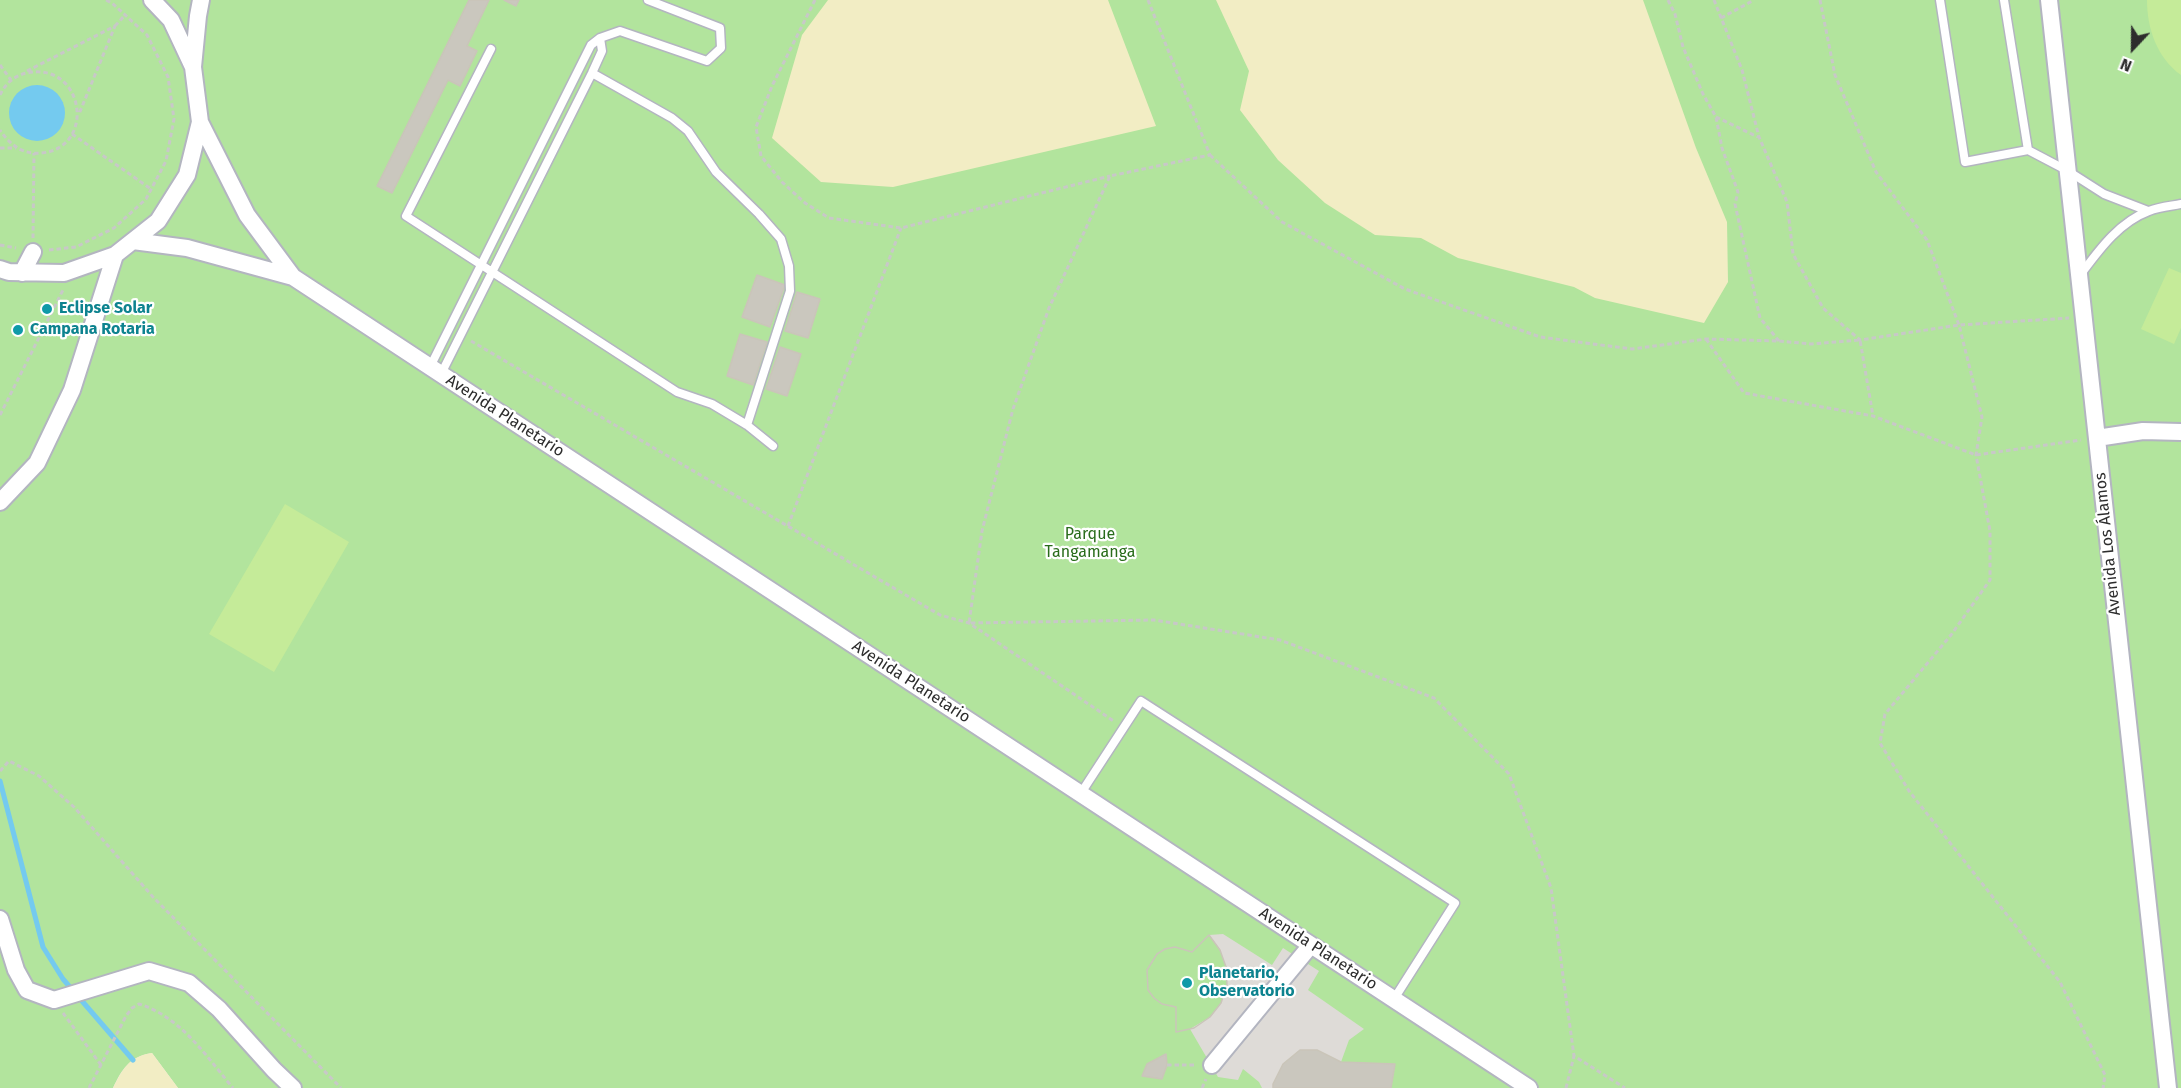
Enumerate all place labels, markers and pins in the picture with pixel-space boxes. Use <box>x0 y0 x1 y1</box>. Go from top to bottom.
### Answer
place label: Eclipse Solar <box>59 299 152 319</box>
marker: Eclipse Solar <box>40 302 54 316</box>
place label: Campana Rotaria <box>30 320 155 340</box>
marker: Campana Rotaria <box>11 323 25 337</box>
place label: Planetario, Observatorio <box>1199 964 1295 1002</box>
marker: Planetario, Observatorio <box>1180 976 1194 990</box>

